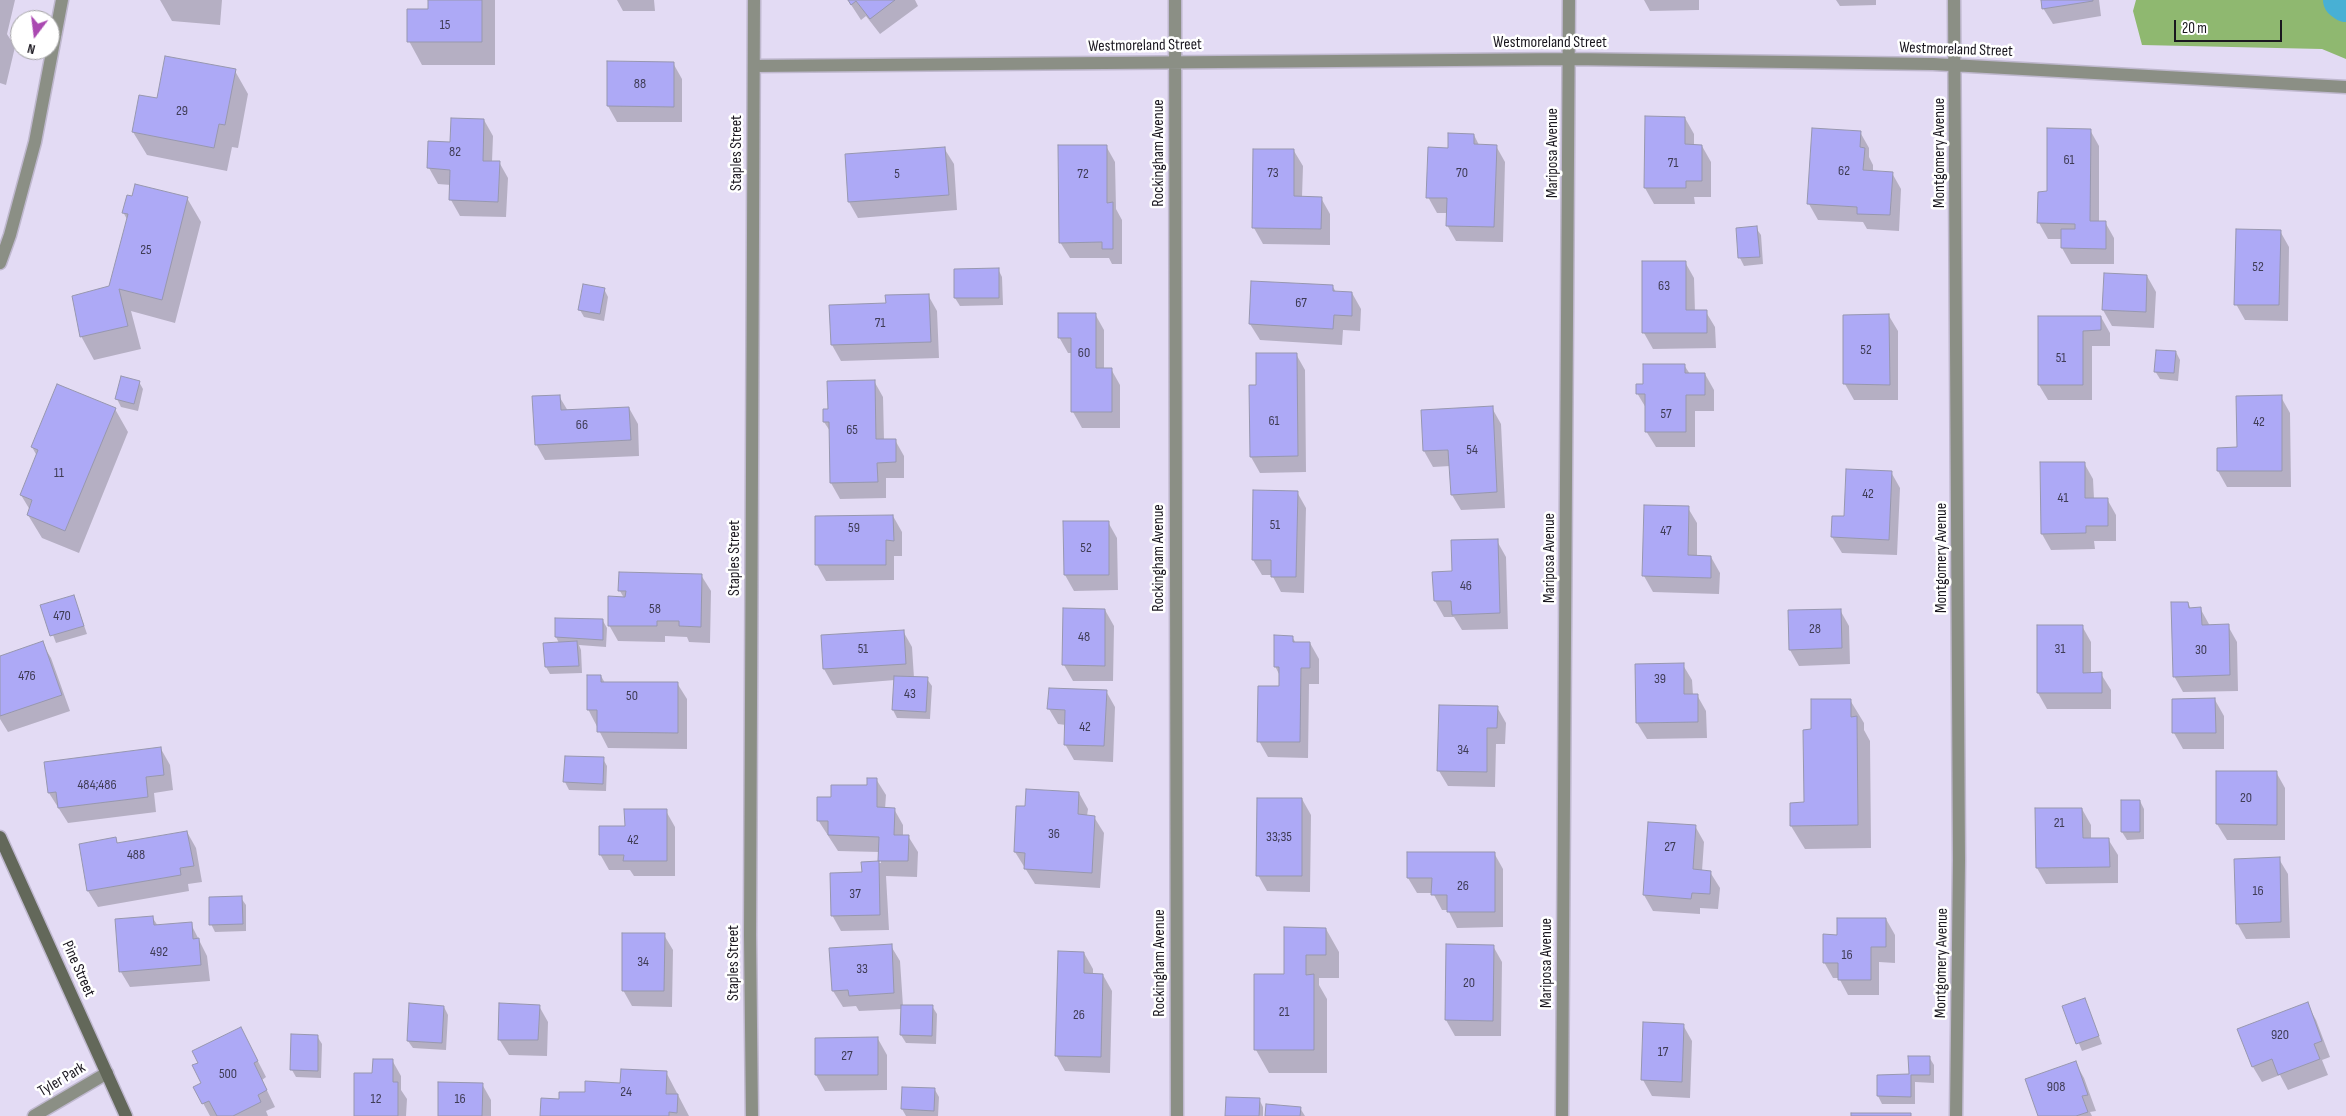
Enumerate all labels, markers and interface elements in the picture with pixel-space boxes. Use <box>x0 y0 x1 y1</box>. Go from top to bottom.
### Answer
north arrow <box>10 10 60 60</box>
scale bar <box>2176 10 2284 42</box>
house number: 15 <box>440 17 450 33</box>
text: 20 m <box>2182 19 2207 38</box>
street label: Westmoreland Street <box>1493 33 1607 53</box>
street label: Westmoreland Street <box>1088 35 1202 57</box>
street label: Westmoreland Street <box>1899 38 2013 62</box>
text: N <box>25 40 37 58</box>
house number: 88 <box>634 76 646 92</box>
street label: Montgomery Avenue <box>1930 98 1950 208</box>
street label: Rockingham Avenue <box>1149 99 1169 207</box>
house number: 29 <box>176 103 188 119</box>
street label: Mariposa Avenue <box>1543 108 1563 198</box>
street label: Staples Street <box>727 115 747 191</box>
house number: 82 <box>449 144 461 160</box>
house number: 61 <box>2063 152 2075 168</box>
house number: 71 <box>1668 155 1678 171</box>
house number: 62 <box>1838 163 1850 179</box>
house number: 73 <box>1267 165 1279 181</box>
house number: 70 <box>1456 165 1468 181</box>
house number: 5 <box>894 166 900 182</box>
house number: 72 <box>1077 166 1089 182</box>
house number: 25 <box>140 242 152 258</box>
house number: 52 <box>2252 259 2264 275</box>
house number: 63 <box>1658 278 1670 294</box>
house number: 67 <box>1295 295 1307 311</box>
house number: 71 <box>875 315 885 331</box>
house number: 52 <box>1860 342 1872 358</box>
house number: 60 <box>1078 345 1090 361</box>
house number: 51 <box>2056 350 2066 366</box>
house number: 57 <box>1660 406 1672 422</box>
house number: 61 <box>1268 413 1280 429</box>
house number: 42 <box>2253 414 2265 430</box>
house number: 66 <box>576 417 588 433</box>
house number: 65 <box>846 422 858 438</box>
house number: 54 <box>1466 442 1478 458</box>
house number: 11 <box>54 465 64 481</box>
house number: 42 <box>1862 486 1874 502</box>
house number: 41 <box>2058 490 2068 506</box>
street label: Montgomery Avenue <box>1932 503 1952 613</box>
street label: Rockingham Avenue <box>1149 504 1169 612</box>
street label: Mariposa Avenue <box>1540 513 1560 603</box>
house number: 51 <box>1270 517 1280 533</box>
street label: Staples Street <box>725 520 745 596</box>
house number: 59 <box>848 520 860 536</box>
house number: 47 <box>1660 523 1672 539</box>
house number: 52 <box>1080 540 1092 556</box>
house number: 46 <box>1460 578 1472 594</box>
house number: 58 <box>649 601 661 617</box>
house number: 470 <box>53 608 71 624</box>
house number: 28 <box>1809 621 1821 637</box>
house number: 48 <box>1078 629 1090 645</box>
house number: 51 <box>858 641 868 657</box>
house number: 31 <box>2055 641 2065 657</box>
house number: 30 <box>2195 642 2207 658</box>
house number: 476 <box>18 668 36 684</box>
house number: 39 <box>1654 671 1666 687</box>
house number: 43 <box>904 686 916 702</box>
house number: 50 <box>626 688 638 704</box>
house number: 42 <box>1079 719 1091 735</box>
house number: 34 <box>1457 742 1469 758</box>
house number: 484;486 <box>77 777 117 793</box>
house number: 20 <box>2240 790 2252 806</box>
house number: 21 <box>2054 815 2064 831</box>
house number: 36 <box>1048 826 1060 842</box>
house number: 33;35 <box>1266 829 1292 845</box>
house number: 42 <box>627 832 639 848</box>
house number: 27 <box>1664 839 1676 855</box>
house number: 488 <box>127 847 145 863</box>
house number: 26 <box>1457 878 1469 894</box>
house number: 16 <box>2252 883 2264 899</box>
house number: 37 <box>849 886 861 902</box>
street label: Montgomery Avenue <box>1931 908 1953 1018</box>
street label: Rockingham Avenue <box>1150 909 1170 1017</box>
street label: Mariposa Avenue <box>1537 918 1557 1008</box>
street label: Staples Street <box>724 925 744 1001</box>
street label: Pine Street <box>57 938 99 1000</box>
house number: 492 <box>150 944 168 960</box>
house number: 16 <box>1841 947 1853 963</box>
house number: 34 <box>637 954 649 970</box>
house number: 33 <box>856 961 868 977</box>
house number: 20 <box>1463 975 1475 991</box>
house number: 21 <box>1279 1004 1289 1020</box>
house number: 26 <box>1073 1007 1085 1023</box>
house number: 920 <box>2271 1027 2289 1043</box>
house number: 17 <box>1658 1044 1668 1060</box>
house number: 27 <box>841 1048 853 1064</box>
street label: Tyler Park <box>35 1058 89 1102</box>
house number: 500 <box>219 1066 237 1082</box>
house number: 908 <box>2047 1079 2065 1095</box>
house number: 24 <box>620 1084 632 1100</box>
house number: 12 <box>371 1091 381 1107</box>
house number: 16 <box>454 1091 466 1107</box>

